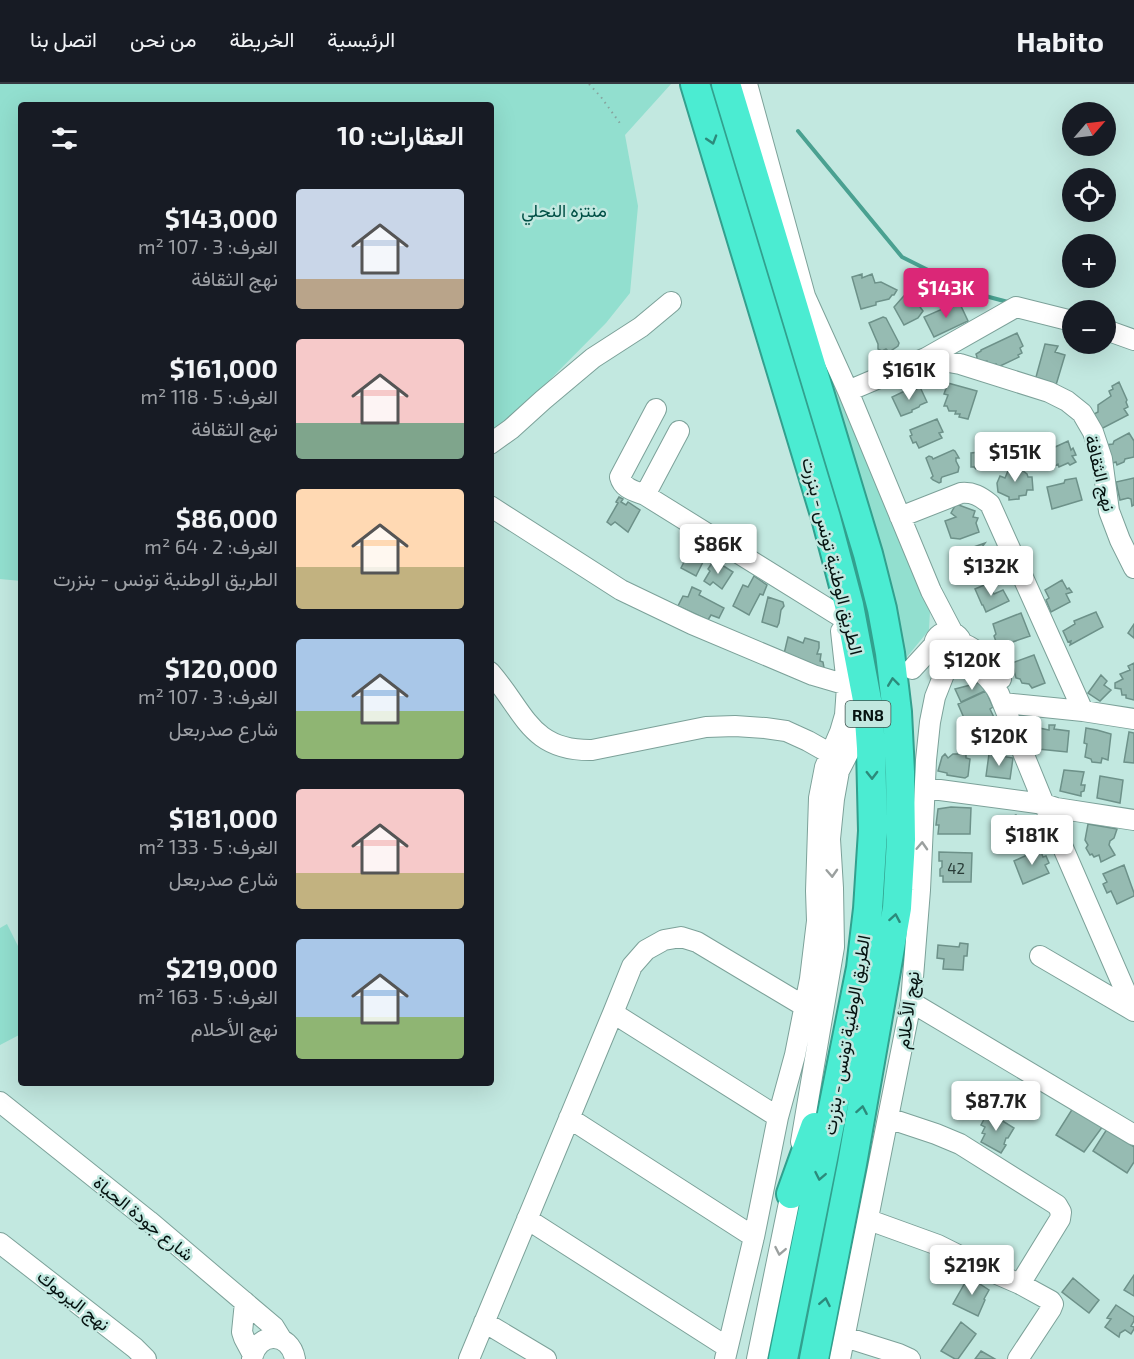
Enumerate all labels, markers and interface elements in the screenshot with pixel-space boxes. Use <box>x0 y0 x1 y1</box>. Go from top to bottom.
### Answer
text: Habito <box>1016 24 1104 58</box>
text: اتصل بنا <box>30 26 97 51</box>
text: من نحن <box>130 26 196 51</box>
text: الخريطة <box>229 26 294 51</box>
text: الرئيسية <box>327 26 395 51</box>
north arrow <box>1062 102 1116 156</box>
map controls <box>1062 102 1116 354</box>
text: العقارات: 10 <box>337 119 464 150</box>
icon: filters <box>48 122 81 155</box>
one-way arrow <box>705 134 717 145</box>
button: locate <box>1062 168 1116 222</box>
park label: منتزه النحلي <box>521 199 607 226</box>
text: $143,000 <box>165 202 278 233</box>
icon: home <box>344 213 416 285</box>
text: الغرف: 3 · 107 m² <box>138 234 278 258</box>
button: + <box>1062 234 1116 288</box>
text: نهج الثقافة <box>191 266 278 290</box>
pin: $143K <box>904 268 988 319</box>
text: $143K <box>918 275 975 299</box>
button: − <box>1062 300 1116 354</box>
pin: $161K <box>867 350 951 401</box>
text: $161,000 <box>170 352 278 383</box>
text: $161K <box>882 357 936 381</box>
icon: home <box>344 363 416 435</box>
text: الغرف: 5 · 118 m² <box>141 384 278 408</box>
text: نهج الثقافة <box>191 416 278 440</box>
pin: $151K <box>973 432 1057 483</box>
street label: نهج الثقافة <box>1079 433 1121 514</box>
text: $151K <box>989 439 1041 463</box>
street label: الطريق الوطنية تونس - بنزرت <box>797 455 868 657</box>
text: $86,000 <box>176 502 278 533</box>
icon: home <box>344 513 416 585</box>
pin: $86K <box>682 524 754 575</box>
text: $86K <box>694 531 742 555</box>
text: الغرف: 2 · 64 m² <box>144 534 278 558</box>
pin: $132K <box>949 546 1033 597</box>
text: $132K <box>963 553 1019 577</box>
text: الطريق الوطنية تونس - بنزرت <box>53 566 278 590</box>
pin: $120K <box>930 640 1014 691</box>
text: $120K <box>943 647 1001 671</box>
text: $120,000 <box>165 652 278 683</box>
icon: home <box>344 663 416 735</box>
one-way arrow <box>887 677 900 686</box>
text: الغرف: 3 · 107 m² <box>138 684 278 708</box>
road number: RN8 <box>846 701 890 727</box>
text: شارع صدربعل <box>169 716 278 740</box>
pin: $120K <box>957 716 1041 767</box>
text: $120K <box>970 723 1028 747</box>
one-way arrow <box>866 771 878 780</box>
text: $181,000 <box>169 802 278 833</box>
icon: home <box>344 813 416 885</box>
pin: $181K <box>990 815 1074 866</box>
text: $181K <box>1005 822 1059 846</box>
text: الغرف: 5 · 133 m² <box>138 834 278 858</box>
one-way arrow <box>915 841 928 850</box>
house number: 42 <box>947 859 965 877</box>
text: شارع صدربعل <box>169 866 278 890</box>
one-way arrow <box>826 869 839 878</box>
one-way arrow <box>889 913 901 923</box>
street label: الطريق الوطنية تونس - بنزرت <box>818 933 875 1137</box>
text: $219,000 <box>166 952 278 983</box>
icon: home <box>344 963 416 1035</box>
street label: نهج الأحلام <box>891 970 925 1051</box>
text: الغرف: 5 · 163 m² <box>138 984 278 1008</box>
text: نهج الأحلام <box>191 1016 278 1040</box>
pin: $87.7K <box>947 1081 1045 1132</box>
text: $87.7K <box>965 1088 1027 1112</box>
one-way arrow <box>855 1105 867 1115</box>
one-way arrow <box>814 1170 827 1180</box>
street label: شارع جودة الحياة <box>88 1171 199 1267</box>
pin: $219K <box>930 1245 1014 1296</box>
one-way arrow <box>774 1246 787 1256</box>
text: $219K <box>944 1252 1000 1276</box>
street label: نهج اليرموك <box>32 1265 115 1337</box>
one-way arrow <box>818 1297 831 1307</box>

